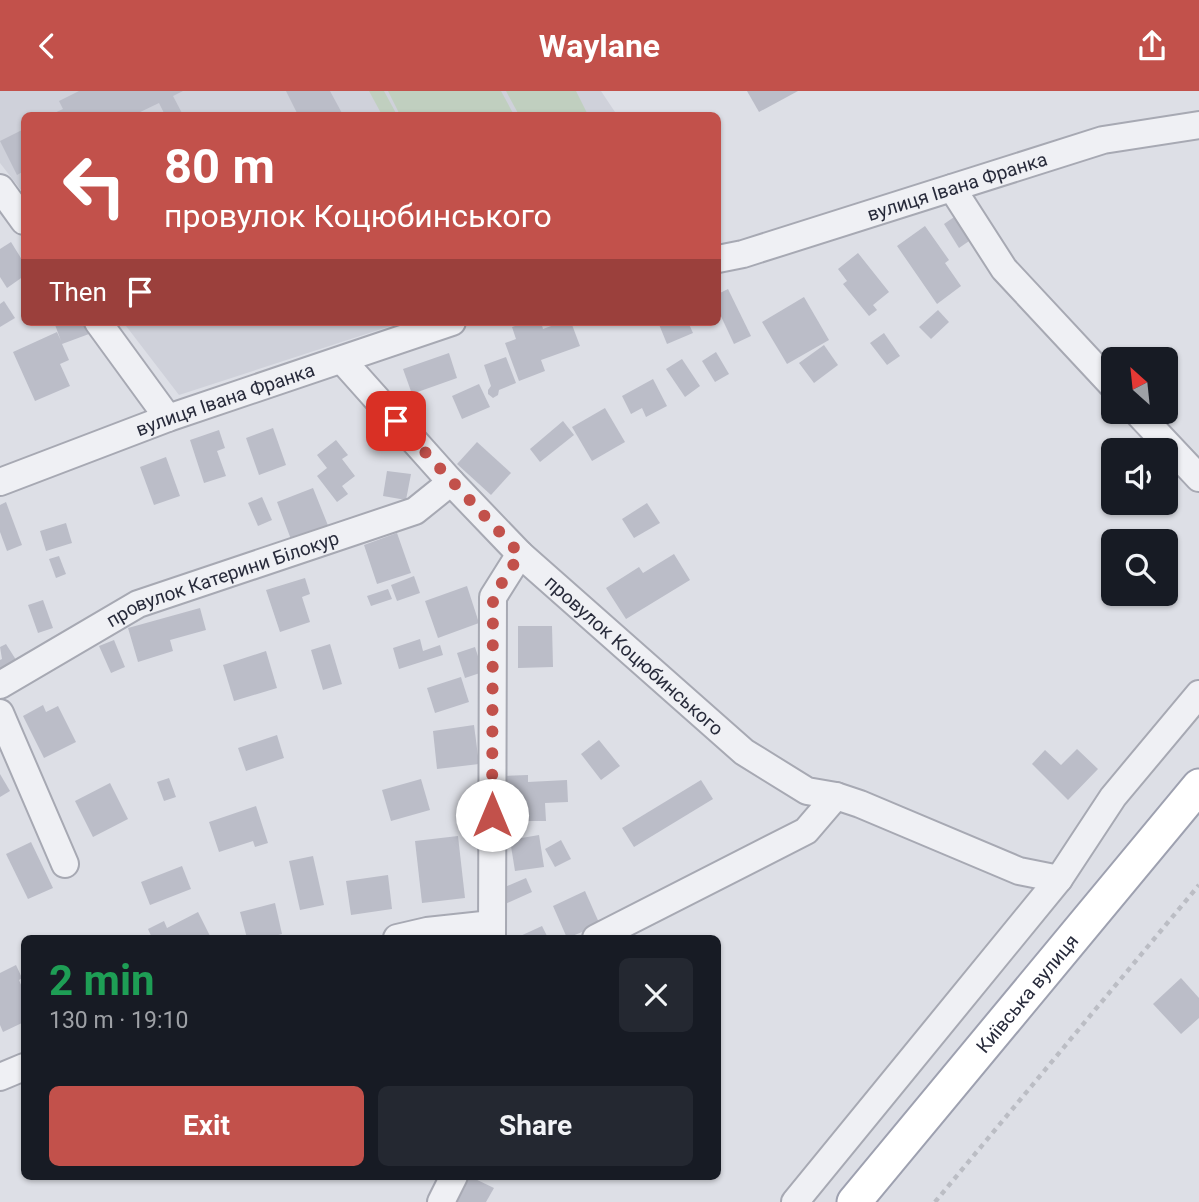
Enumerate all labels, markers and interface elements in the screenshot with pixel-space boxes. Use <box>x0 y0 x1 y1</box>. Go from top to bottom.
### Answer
icon: back <box>28 27 66 65</box>
text: Waylane <box>539 27 660 65</box>
icon: share <box>1133 27 1171 65</box>
text: 80 m <box>164 138 275 195</box>
icon: left <box>49 140 140 231</box>
street label: вулиця Івана Франка <box>864 147 1050 226</box>
text: провулок Коцюбинського <box>164 197 552 235</box>
icon: arrive <box>121 273 159 311</box>
text: Then <box>49 277 107 307</box>
north arrow <box>1101 347 1178 423</box>
map controls <box>1101 347 1178 606</box>
street label: вулиця Івана Франка <box>133 358 318 441</box>
pin <box>366 391 426 451</box>
icon: arrive <box>377 402 415 440</box>
button: sound <box>1101 438 1178 515</box>
street label: провулок Катерини Білокур <box>102 526 342 632</box>
button: search <box>1101 529 1178 606</box>
street label: провулок Коцюбинського <box>540 571 728 740</box>
position arrow <box>455 778 529 852</box>
street label: Київська вулиця <box>972 930 1083 1058</box>
text: 2 min <box>49 956 155 1005</box>
button: close <box>619 958 693 1032</box>
text: 130 m · 19:10 <box>49 1007 188 1034</box>
button: Exit <box>49 1086 364 1166</box>
button: Share <box>378 1086 693 1166</box>

